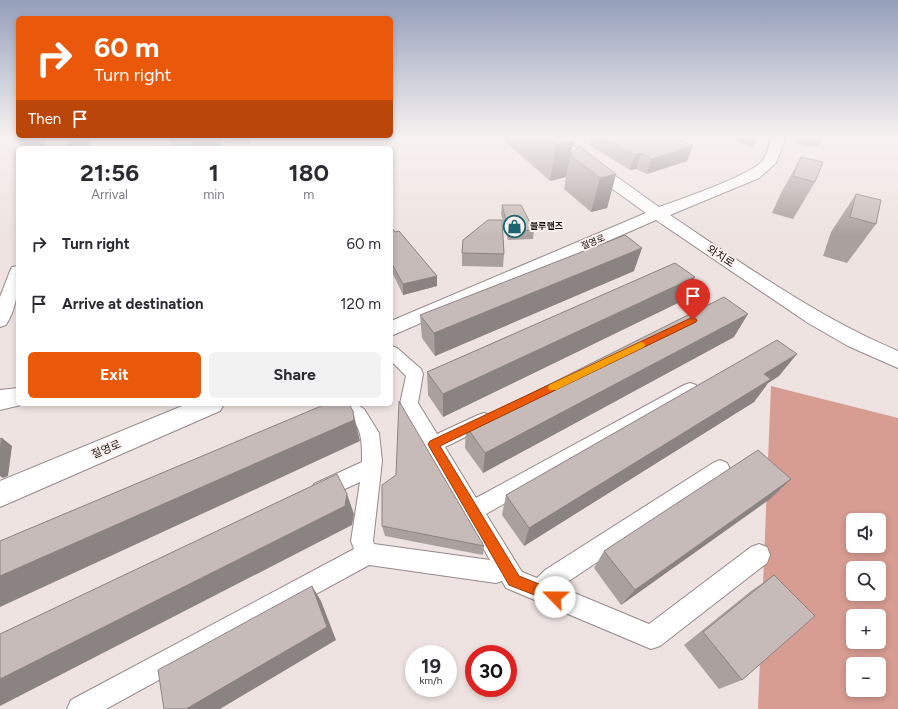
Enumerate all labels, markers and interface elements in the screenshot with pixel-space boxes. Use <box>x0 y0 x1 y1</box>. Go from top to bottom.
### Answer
text: 60 m <box>94 30 159 64</box>
icon: right <box>28 32 80 84</box>
text: Turn right <box>94 64 171 86</box>
icon: arrive <box>69 108 91 130</box>
text: Then <box>28 110 61 128</box>
text: 21:56 <box>80 158 139 187</box>
text: 1 <box>209 158 219 187</box>
text: 180 <box>289 158 329 187</box>
text: Arrival <box>91 187 128 202</box>
text: min <box>203 187 225 202</box>
text: m <box>303 187 314 202</box>
shop icon: 블루핸즈 <box>502 213 528 239</box>
place label: 블루핸즈 <box>530 220 563 231</box>
street label: 절영로 <box>579 232 606 251</box>
icon: right <box>28 233 50 255</box>
text: Turn right <box>62 235 130 253</box>
text: 60 m <box>346 235 381 253</box>
street label: 와치로 <box>704 243 737 270</box>
pin <box>676 279 710 320</box>
icon: arrive <box>682 285 704 307</box>
icon: arrive <box>28 293 50 315</box>
text: Arrive at destination <box>62 295 203 313</box>
text: 120 m <box>340 295 381 313</box>
button: Exit <box>28 352 201 398</box>
button: Share <box>209 352 381 398</box>
street label: 절영로 <box>90 438 123 461</box>
map controls <box>846 513 886 697</box>
button: sound <box>846 513 886 553</box>
button: search <box>846 561 886 601</box>
position arrow <box>534 576 576 618</box>
button: + <box>846 609 886 649</box>
speed limit sign: 30 <box>465 645 517 697</box>
text: 19 <box>421 654 441 678</box>
button: − <box>846 657 886 697</box>
text: km/h <box>420 674 442 687</box>

